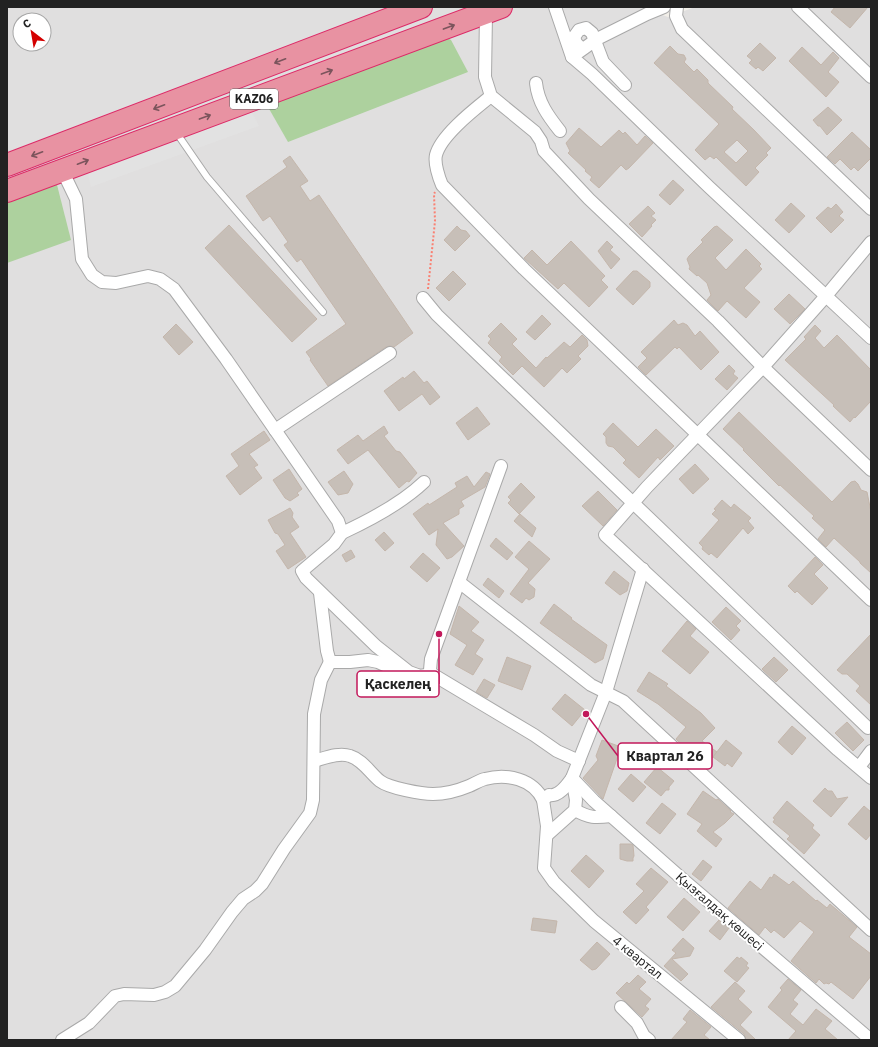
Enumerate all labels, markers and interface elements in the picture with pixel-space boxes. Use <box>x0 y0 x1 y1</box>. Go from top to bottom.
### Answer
north arrow <box>12 12 52 52</box>
text: С <box>20 16 34 31</box>
one-way arrow <box>442 23 455 30</box>
one-way arrow <box>275 57 287 65</box>
one-way arrow <box>320 67 332 75</box>
road number: KАZ06 <box>230 89 278 109</box>
one-way arrow <box>153 104 165 112</box>
one-way arrow <box>198 112 210 120</box>
one-way arrow <box>32 150 44 158</box>
one-way arrow <box>76 158 89 165</box>
callout: Қаскелең <box>357 671 439 697</box>
text: Қаскелең <box>365 675 431 693</box>
callout: Квартал 26 <box>618 743 712 769</box>
text: Квартал 26 <box>626 747 704 765</box>
street label: Қызғалдақ көшесі <box>672 868 767 954</box>
street label: 4 квартал <box>609 932 666 983</box>

